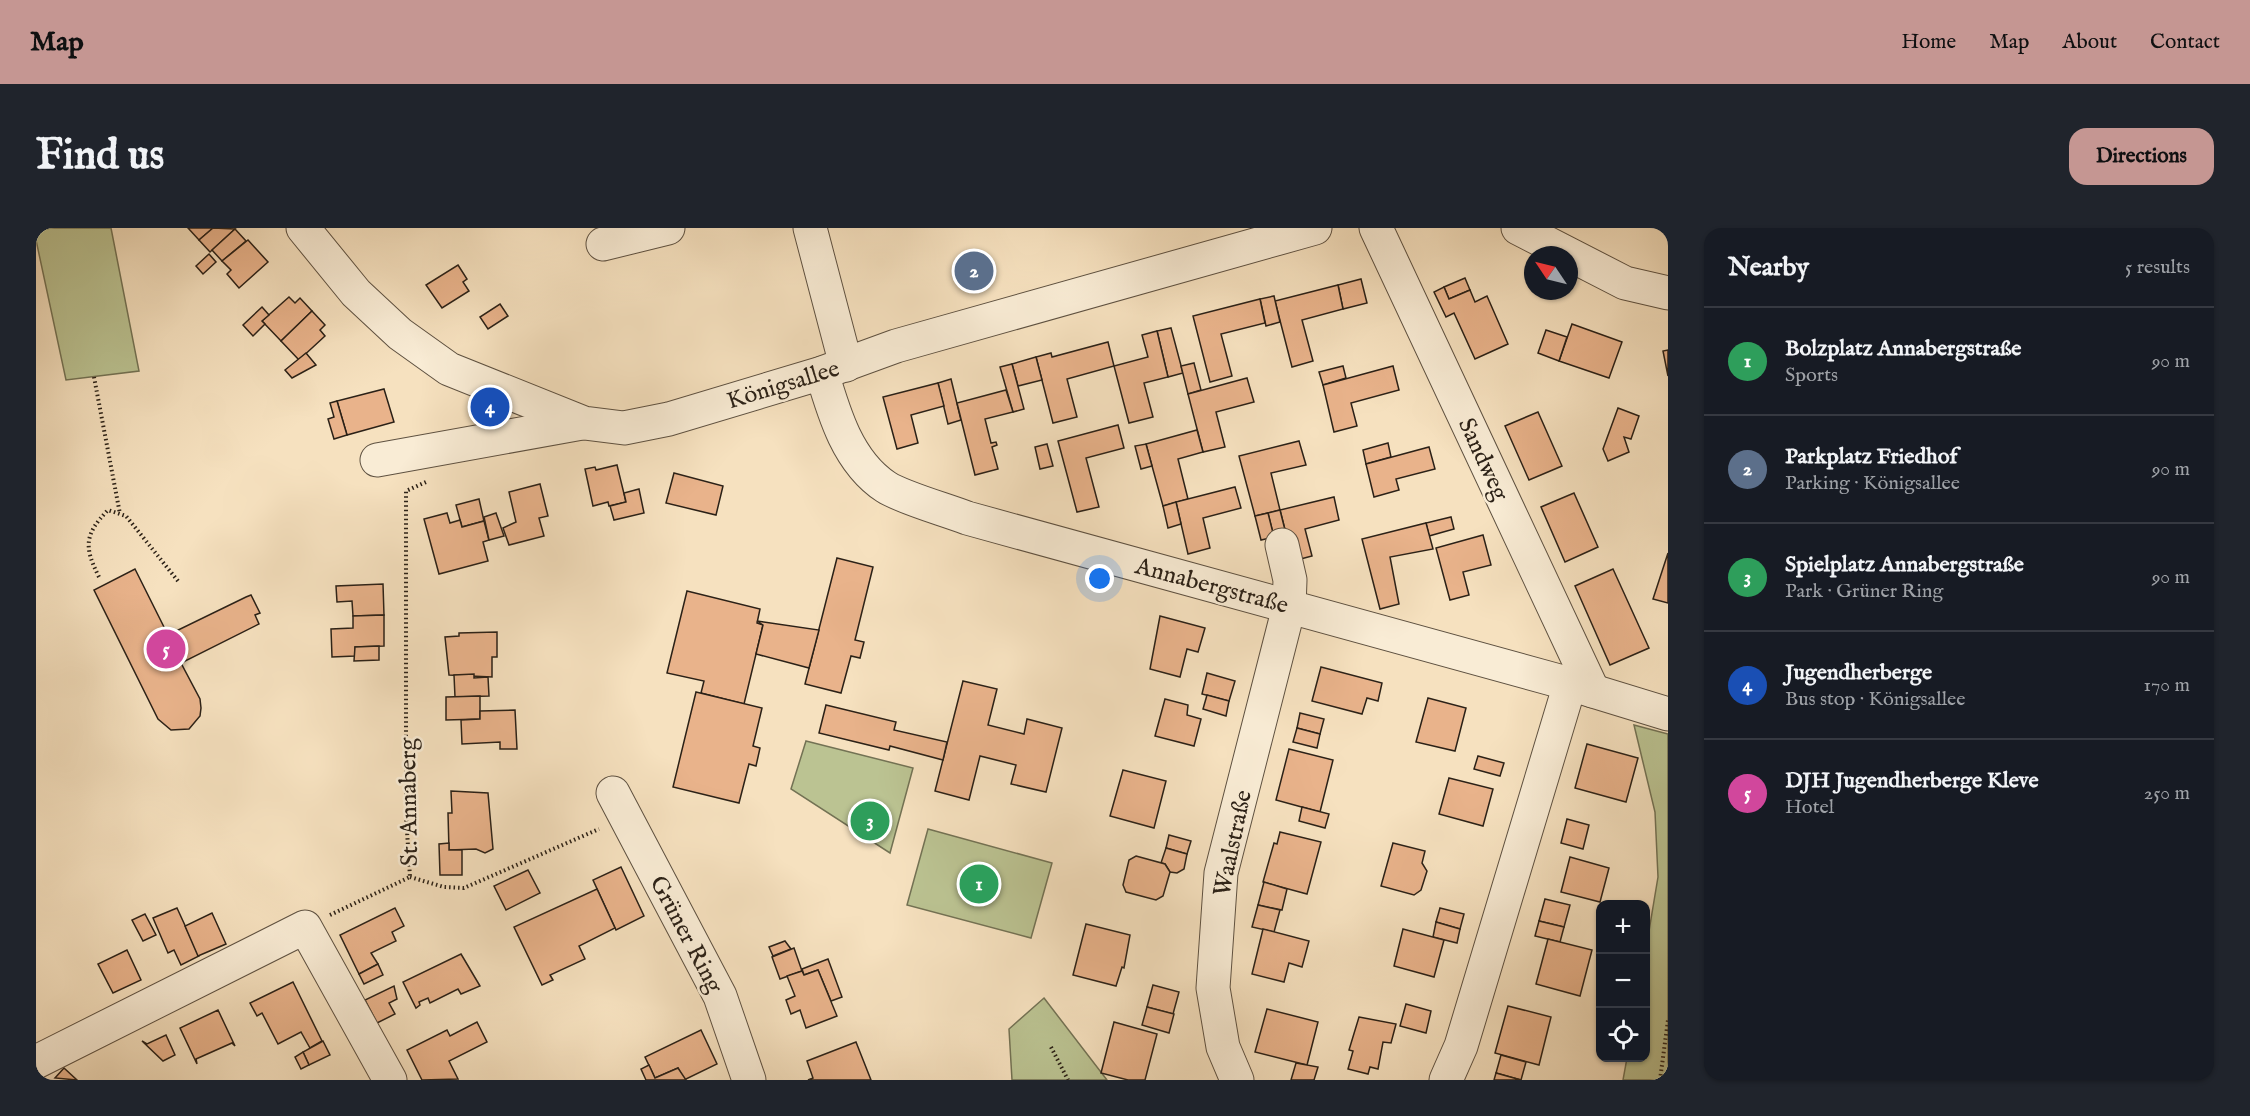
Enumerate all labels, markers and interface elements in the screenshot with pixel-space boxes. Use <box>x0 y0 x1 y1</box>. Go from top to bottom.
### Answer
text: Map <box>30 25 84 60</box>
text: Home <box>1901 29 1956 56</box>
text: Map <box>1989 29 2029 56</box>
text: About <box>2062 29 2117 56</box>
text: Contact <box>2150 29 2220 56</box>
button: Directions <box>2069 128 2214 185</box>
text: Find us <box>36 130 164 183</box>
north arrow <box>1524 246 1578 300</box>
pin: 2 <box>954 248 994 294</box>
text: Nearby <box>1728 251 1809 284</box>
text: 5 results <box>2125 255 2190 280</box>
text: Bolzplatz Annabergstraße <box>1785 335 2021 363</box>
text: 1 <box>1744 349 1751 374</box>
text: 90 m <box>2152 349 2190 374</box>
street label: Königsallee <box>723 354 844 417</box>
text: Sports <box>1785 363 1838 388</box>
pin: 4 <box>470 384 510 429</box>
street label: Sandweg <box>1450 413 1516 507</box>
text: Parkplatz Friedhof <box>1785 443 1958 471</box>
text: 2 <box>1743 457 1752 482</box>
text: 90 m <box>2152 457 2190 482</box>
text: Parking · Königsallee <box>1785 471 1960 496</box>
street label: Annabergstraße <box>1131 551 1291 622</box>
text: Spielplatz Annabergstraße <box>1785 551 2024 579</box>
your location <box>1085 564 1114 593</box>
text: 3 <box>1744 565 1751 590</box>
text: 90 m <box>2152 565 2190 590</box>
text: Park · Grüner Ring <box>1785 579 1943 604</box>
pin: 5 <box>146 626 186 672</box>
text: Jugendherberge <box>1785 659 1932 687</box>
text: 4 <box>1743 673 1752 698</box>
text: 170 m <box>2144 673 2190 698</box>
text: Bus stop · Königsallee <box>1785 687 1965 712</box>
street label: St. Annaberg <box>393 736 426 867</box>
text: DJH Jugendherberge Kleve <box>1785 767 2039 795</box>
text: 5 <box>1744 781 1751 806</box>
text: 250 m <box>2144 781 2190 806</box>
street label: Waalstraße <box>1207 787 1260 899</box>
text: Hotel <box>1785 795 1834 820</box>
pin: 3 <box>850 798 890 844</box>
pin: 1 <box>960 862 998 906</box>
street label: Grüner Ring <box>642 871 730 1000</box>
map controls <box>1596 900 1650 1062</box>
button: + <box>1596 900 1650 954</box>
button: − <box>1596 954 1650 1008</box>
button: locate <box>1596 1008 1650 1062</box>

